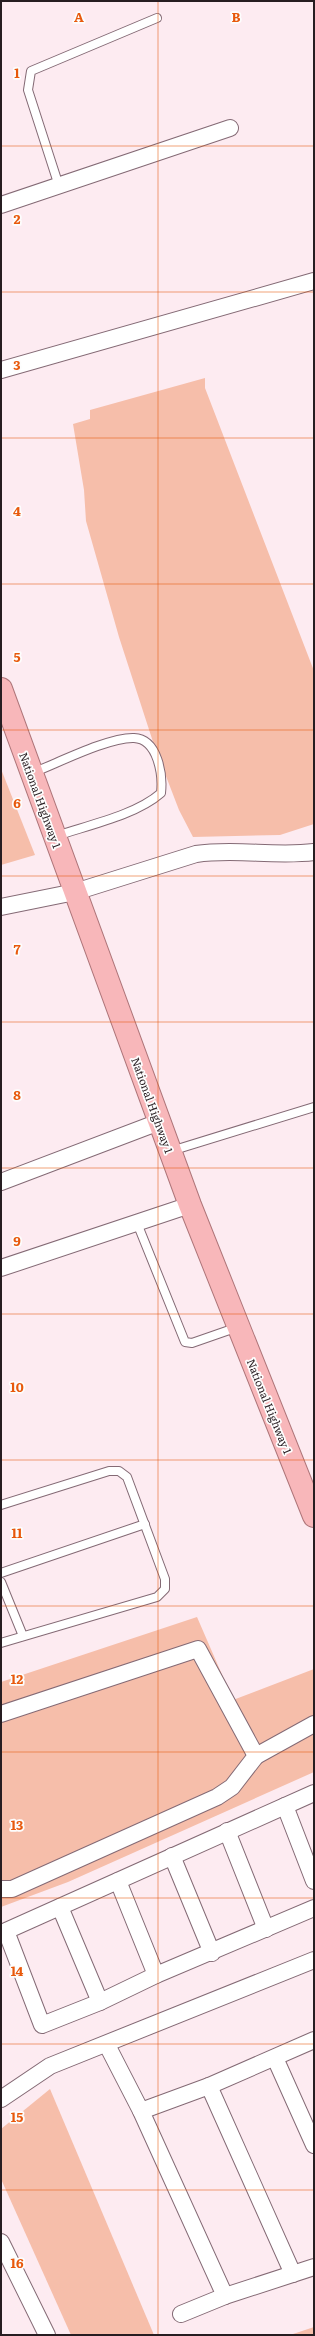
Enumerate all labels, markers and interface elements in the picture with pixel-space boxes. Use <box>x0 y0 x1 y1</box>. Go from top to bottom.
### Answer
text: A <box>74 7 84 26</box>
text: B <box>232 7 241 26</box>
text: 1 <box>14 63 20 82</box>
text: 2 <box>14 209 21 228</box>
text: 3 <box>13 355 21 374</box>
text: 4 <box>13 501 21 520</box>
text: 5 <box>13 647 21 666</box>
street label: National Highway 1 <box>16 750 66 851</box>
text: 6 <box>13 793 21 812</box>
text: 7 <box>13 939 21 958</box>
street label: National Highway 1 <box>128 1055 178 1156</box>
text: 8 <box>13 1085 21 1104</box>
text: 9 <box>13 1231 21 1250</box>
street label: National Highway 1 <box>244 1356 297 1456</box>
text: 10 <box>10 1377 24 1396</box>
text: 11 <box>12 1523 23 1542</box>
text: 12 <box>11 1669 23 1688</box>
text: 13 <box>11 1815 23 1834</box>
text: 14 <box>11 1961 24 1980</box>
text: 15 <box>11 2107 23 2126</box>
text: 16 <box>11 2253 24 2272</box>

